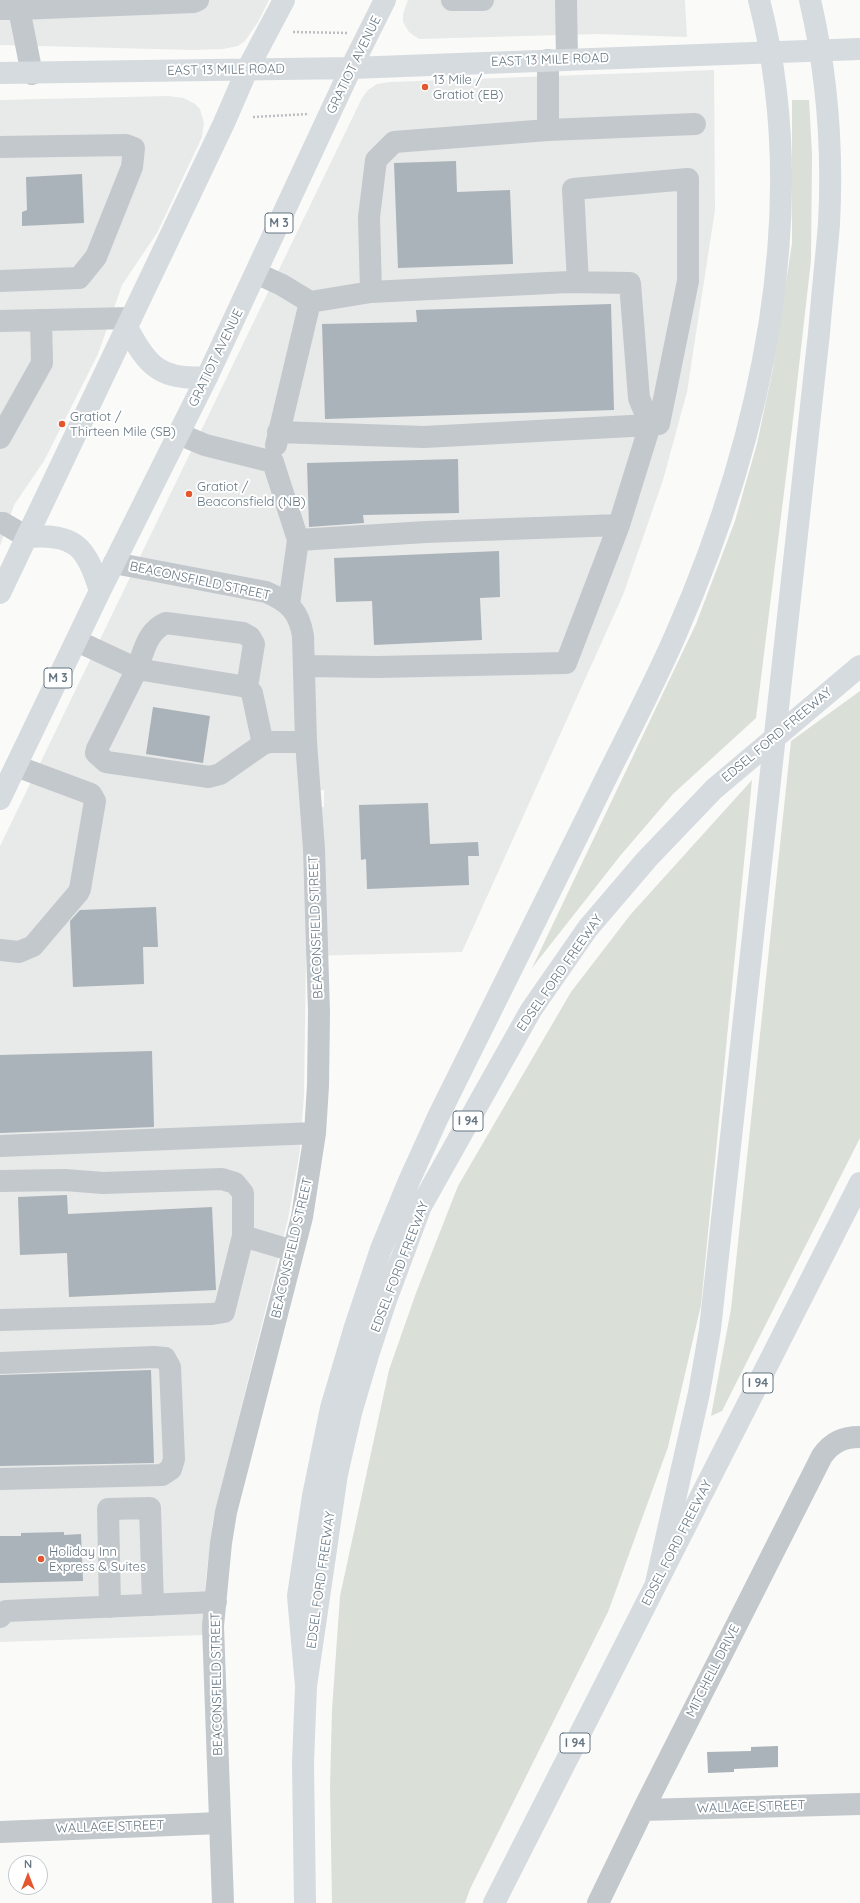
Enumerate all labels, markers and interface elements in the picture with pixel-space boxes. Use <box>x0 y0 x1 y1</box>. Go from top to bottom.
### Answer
street label: GRATIOT AVENUE <box>324 13 384 117</box>
street label: EAST 13 MILE ROAD <box>491 50 609 70</box>
street label: EAST 13 MILE ROAD <box>167 61 285 79</box>
place label: 13 Mile / Gratiot (EB) <box>433 72 503 103</box>
marker: 13 Mile / Gratiot (EB) <box>420 82 430 92</box>
road number: M 3 <box>265 213 293 233</box>
street label: GRATIOT AVENUE <box>186 306 246 410</box>
place label: Gratiot / Thirteen Mile (SB) <box>70 409 176 440</box>
marker: Gratiot / Thirteen Mile (SB) <box>57 419 67 429</box>
place label: Gratiot / Beaconsfield (NB) <box>197 479 306 510</box>
marker: Gratiot / Beaconsfield (NB) <box>184 489 194 499</box>
street label: BEACONSFIELD STREET <box>128 558 272 604</box>
road number: M 3 <box>44 668 72 688</box>
street label: EDSEL FORD FREEWAY <box>719 684 835 786</box>
street label: BEACONSFIELD STREET <box>306 855 326 999</box>
street label: EDSEL FORD FREEWAY <box>514 912 606 1034</box>
road number: I 94 <box>453 1111 483 1131</box>
street label: BEACONSFIELD STREET <box>268 1176 316 1320</box>
street label: EDSEL FORD FREEWAY <box>368 1199 432 1335</box>
road number: I 94 <box>743 1373 773 1393</box>
street label: EDSEL FORD FREEWAY <box>639 1478 715 1608</box>
street label: EDSEL FORD FREEWAY <box>304 1510 338 1650</box>
place label: Holiday Inn Express & Suites <box>49 1544 146 1575</box>
marker: Holiday Inn Express & Suites <box>36 1554 46 1564</box>
street label: BEACONSFIELD STREET <box>208 1612 226 1756</box>
street label: MITCHELL DRIVE <box>683 1622 743 1720</box>
road number: I 94 <box>560 1733 590 1753</box>
street label: WALLACE STREET <box>696 1797 806 1817</box>
street label: WALLACE STREET <box>55 1817 165 1837</box>
north arrow <box>8 1855 48 1895</box>
text: N <box>24 1857 32 1871</box>

